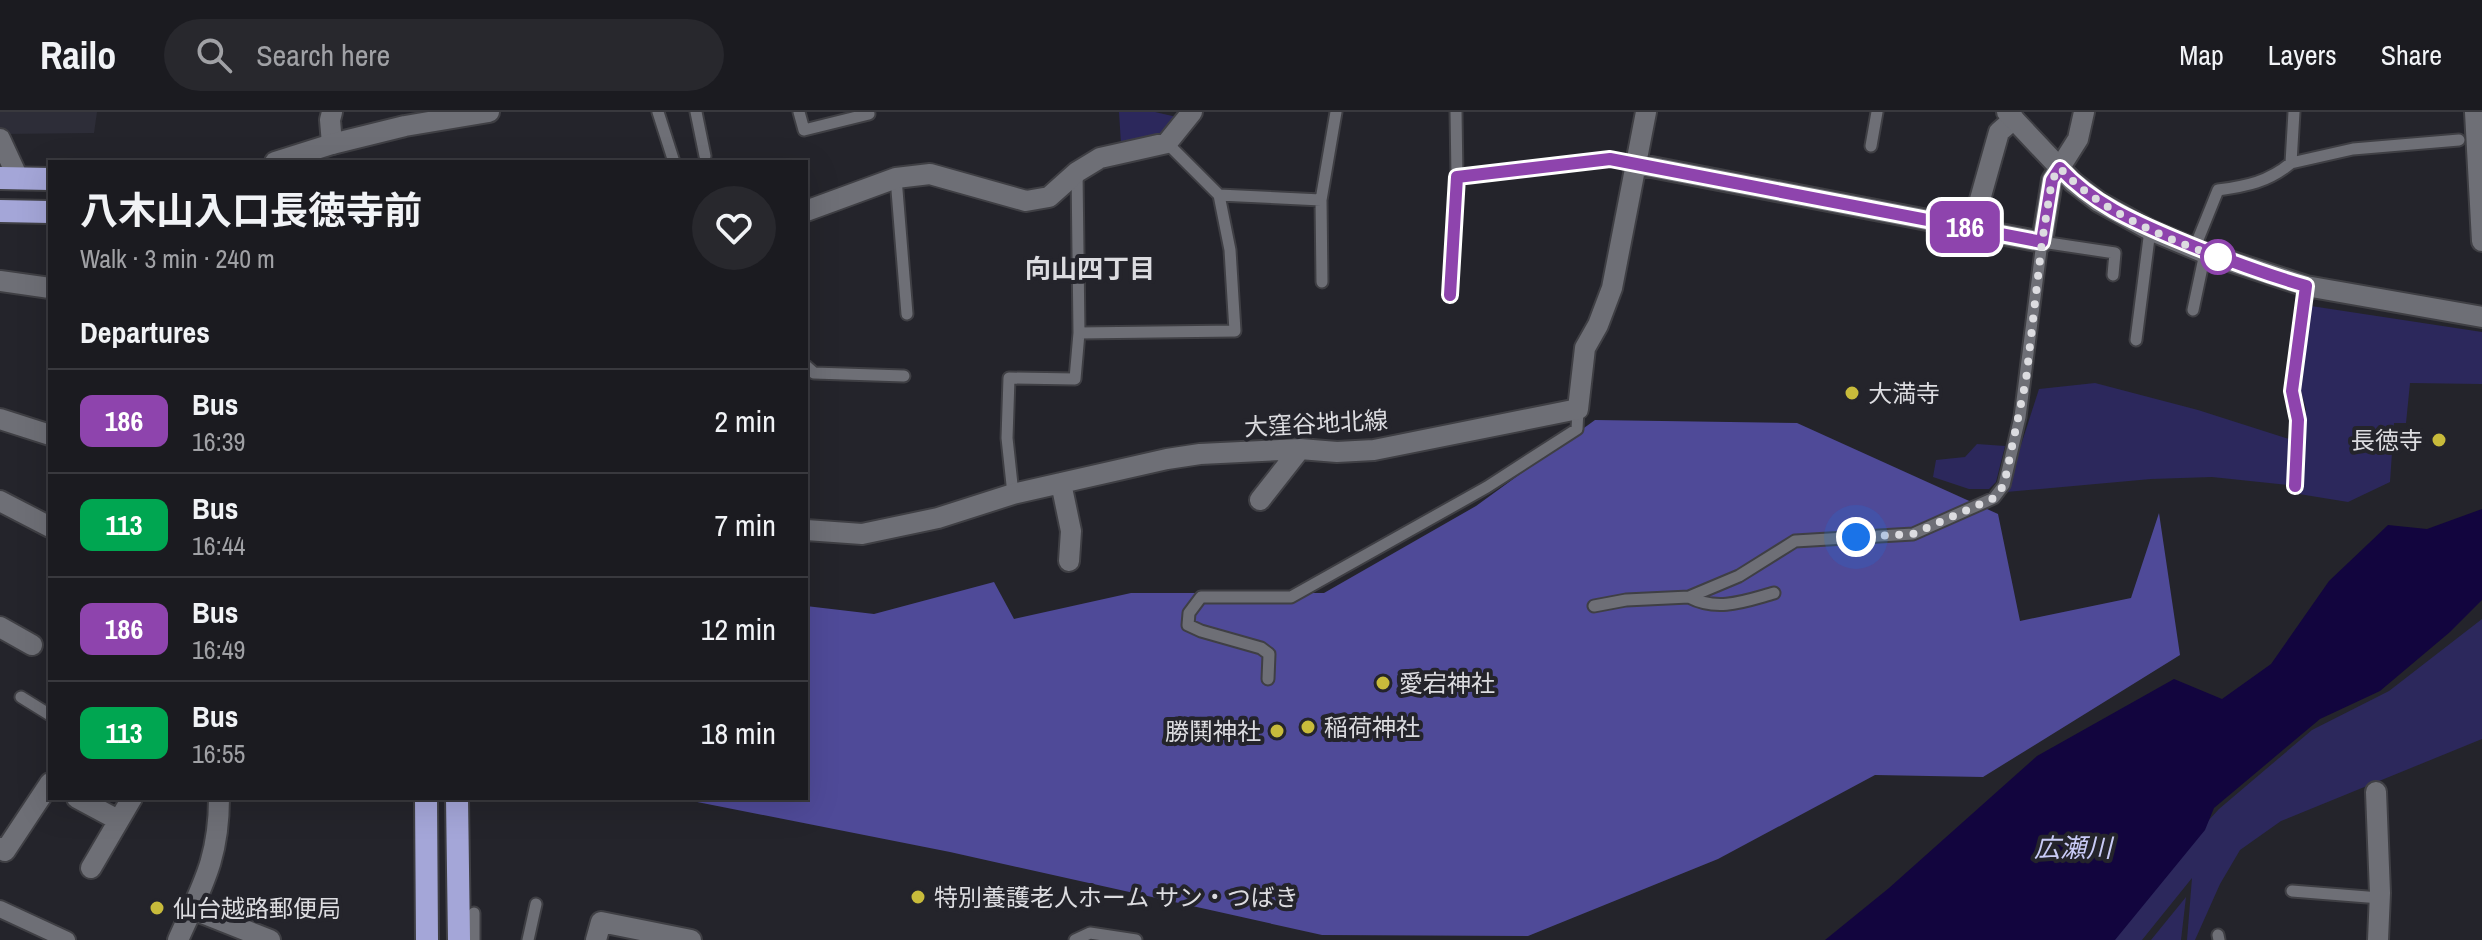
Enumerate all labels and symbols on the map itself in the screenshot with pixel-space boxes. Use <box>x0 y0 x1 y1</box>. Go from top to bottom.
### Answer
line badge: 186 <box>1919 201 2011 253</box>
unlabelled marker <box>2201 240 2235 274</box>
district label: 向山四丁目 <box>1025 251 1155 286</box>
place label: 大満寺 <box>1868 377 1940 409</box>
marker: 大満寺 <box>1843 384 1861 402</box>
street label: 大窪谷地北線 <box>1243 403 1389 443</box>
place label: 長徳寺 <box>2351 424 2423 456</box>
marker: 長徳寺 <box>2430 431 2448 449</box>
your location <box>1836 517 1876 557</box>
place label: 愛宕神社 <box>1399 667 1495 699</box>
marker: 愛宕神社 <box>1374 674 1392 692</box>
place label: 稲荷神社 <box>1324 711 1420 743</box>
place label: 勝鬨神社 <box>1165 715 1261 747</box>
marker: 稲荷神社 <box>1299 718 1317 736</box>
marker: 勝鬨神社 <box>1268 722 1286 740</box>
water label: 広瀬川 <box>2034 830 2115 865</box>
place label: 特別養護老人ホーム サン・つばき <box>934 881 1299 913</box>
marker: 特別養護老人ホーム サン・つばき <box>909 888 927 906</box>
place label: 仙台越路郵便局 <box>173 892 341 924</box>
marker: 仙台越路郵便局 <box>148 899 166 917</box>

